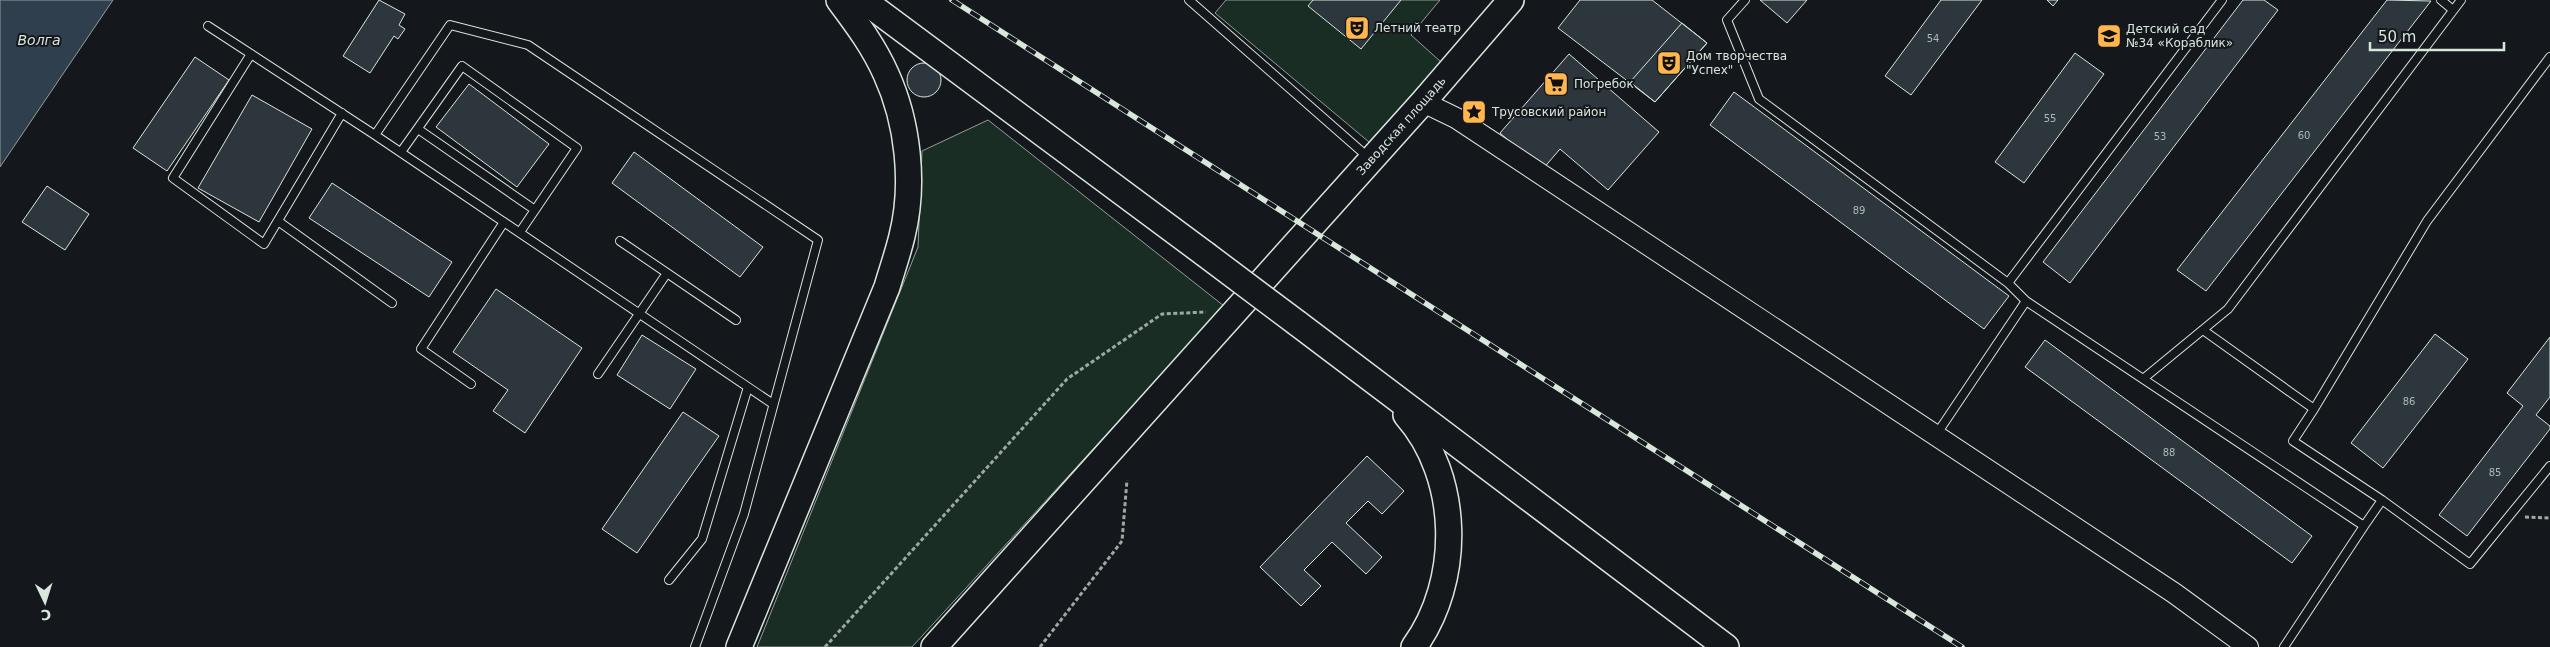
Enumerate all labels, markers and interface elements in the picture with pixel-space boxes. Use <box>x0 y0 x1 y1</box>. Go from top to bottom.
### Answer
theatre icon: Летний театр <box>1344 15 1370 41</box>
scale bar <box>2370 20 2504 52</box>
place label: Летний театр <box>1374 21 1461 35</box>
place label: Детский сад №34 «Кораблик» <box>2126 22 2233 50</box>
school or university icon: Детский сад №34 «Кораблик» <box>2096 23 2122 49</box>
text: 50 m <box>2378 28 2416 46</box>
water label: Волга <box>17 32 61 48</box>
house number: 54 <box>1927 33 1939 44</box>
place label: Дом творчества "Успех" <box>1686 49 1787 77</box>
theatre icon: Дом творчества "Успех" <box>1656 50 1682 76</box>
supermarket icon: Погребок <box>1543 71 1569 97</box>
street label: Заводская площадь <box>1354 74 1449 178</box>
place label: Погребок <box>1574 77 1634 91</box>
place icon: Трусовский район <box>1461 99 1487 125</box>
place label: Трусовский район <box>1491 105 1606 119</box>
house number: 55 <box>2044 113 2056 124</box>
house number: 60 <box>2298 130 2310 141</box>
house number: 53 <box>2154 131 2166 142</box>
house number: 89 <box>1853 205 1865 216</box>
house number: 86 <box>2403 396 2415 407</box>
house number: 88 <box>2163 447 2175 458</box>
house number: 85 <box>2489 467 2501 478</box>
north arrow <box>20 577 70 627</box>
text: С <box>40 607 52 623</box>

